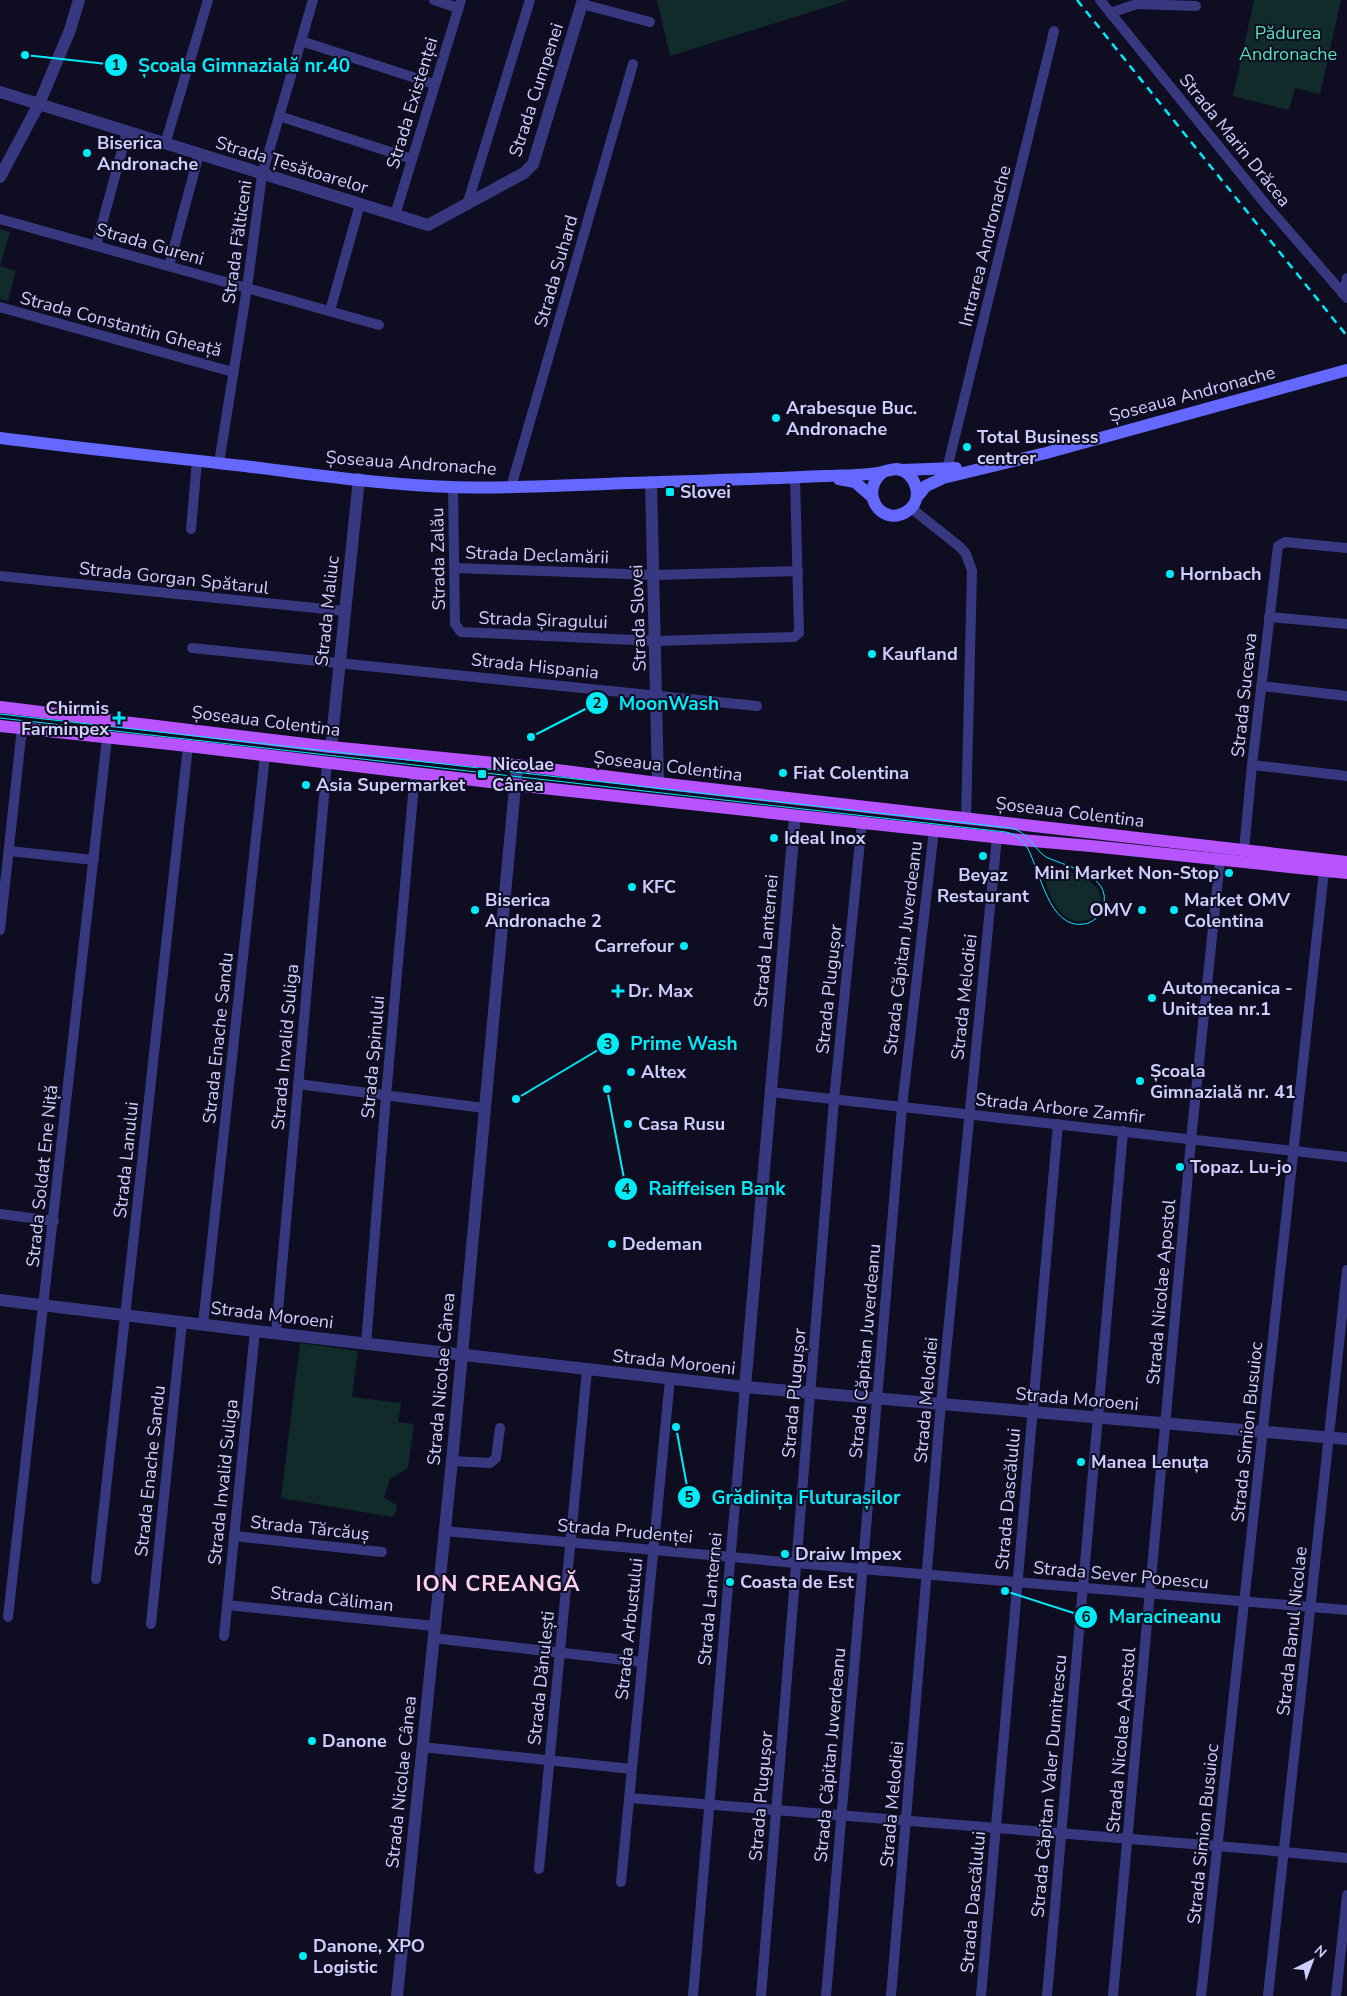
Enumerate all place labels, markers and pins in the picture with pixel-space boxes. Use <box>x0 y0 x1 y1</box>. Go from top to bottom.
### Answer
callout: Școala Gimnazială nr.40 <box>103 48 360 82</box>
place label: Biserica Andronache <box>97 131 198 176</box>
marker: Biserica Andronache <box>81 147 93 159</box>
place label: Arabesque Buc. Andronache <box>786 396 917 441</box>
marker: Arabesque Buc. Andronache <box>770 412 782 424</box>
place label: Total Business centrer <box>977 425 1099 470</box>
marker: Total Business centrer <box>961 441 973 453</box>
place label: Slovei <box>680 480 731 504</box>
marker: Slovei <box>664 486 676 498</box>
place label: Hornbach <box>1180 562 1262 586</box>
marker: Hornbach <box>1164 568 1176 580</box>
place label: Kaufland <box>882 642 958 666</box>
marker: Kaufland <box>866 648 878 660</box>
callout: MoonWash <box>584 686 729 720</box>
place label: Chirmis Farminpex <box>21 696 109 741</box>
marker: Chirmis Farminpex <box>113 712 125 724</box>
place label: Nicolae Cânea <box>492 752 554 797</box>
place label: Fiat Colentina <box>793 761 909 785</box>
marker: Fiat Colentina <box>777 767 789 779</box>
marker: Nicolae Cânea <box>476 768 488 780</box>
place label: Asia Supermarket <box>316 773 466 797</box>
marker: Asia Supermarket <box>300 779 312 791</box>
place label: Ideal Inox <box>784 826 866 850</box>
marker: Ideal Inox <box>768 832 780 844</box>
marker: Beyaz Restaurant <box>977 850 989 862</box>
place label: Mini Market Non-Stop <box>1034 861 1219 885</box>
place label: Beyaz Restaurant <box>937 863 1029 908</box>
marker: Mini Market Non-Stop <box>1223 867 1235 879</box>
place label: KFC <box>642 875 676 899</box>
marker: KFC <box>626 881 638 893</box>
place label: Biserica Andronache 2 <box>485 888 602 933</box>
place label: Market OMV Colentina <box>1184 888 1291 933</box>
place label: OMV <box>1089 898 1133 922</box>
marker: Biserica Andronache 2 <box>469 904 481 916</box>
marker: OMV <box>1136 904 1148 916</box>
marker: Market OMV Colentina <box>1168 904 1180 916</box>
place label: Carrefour <box>594 934 674 958</box>
marker: Carrefour <box>678 940 690 952</box>
place label: Automecanica - Unitatea nr.1 <box>1162 976 1293 1021</box>
place label: Dr. Max <box>628 979 693 1003</box>
marker: Dr. Max <box>612 985 624 997</box>
marker: Automecanica - Unitatea nr.1 <box>1146 992 1158 1004</box>
callout: Prime Wash <box>595 1027 747 1061</box>
place label: Școala Gimnazială nr. 41 <box>1150 1059 1296 1104</box>
place label: Altex <box>641 1060 686 1084</box>
marker: Altex <box>625 1066 637 1078</box>
marker: Școala Gimnazială nr. 41 <box>1134 1075 1146 1087</box>
place label: Casa Rusu <box>638 1112 725 1136</box>
marker: Casa Rusu <box>622 1118 634 1130</box>
place label: Topaz. Lu-jo <box>1190 1155 1292 1179</box>
marker: Topaz. Lu-jo <box>1174 1161 1186 1173</box>
callout: Raiffeisen Bank <box>614 1172 796 1206</box>
place label: Dedeman <box>622 1232 702 1256</box>
marker: Dedeman <box>606 1238 618 1250</box>
place label: Manea Lenuța <box>1091 1450 1209 1474</box>
marker: Manea Lenuța <box>1075 1456 1087 1468</box>
callout: Grădinița Fluturașilor <box>676 1480 910 1514</box>
place label: Draiw Impex <box>795 1542 902 1566</box>
marker: Draiw Impex <box>779 1548 791 1560</box>
place label: Coasta de Est <box>740 1570 854 1594</box>
marker: Coasta de Est <box>724 1576 736 1588</box>
callout: Maracineanu <box>1073 1600 1231 1634</box>
place label: Danone <box>322 1729 387 1753</box>
marker: Danone <box>306 1735 318 1747</box>
place label: Danone, XPO Logistic <box>313 1934 425 1979</box>
marker: Danone, XPO Logistic <box>297 1950 309 1962</box>

